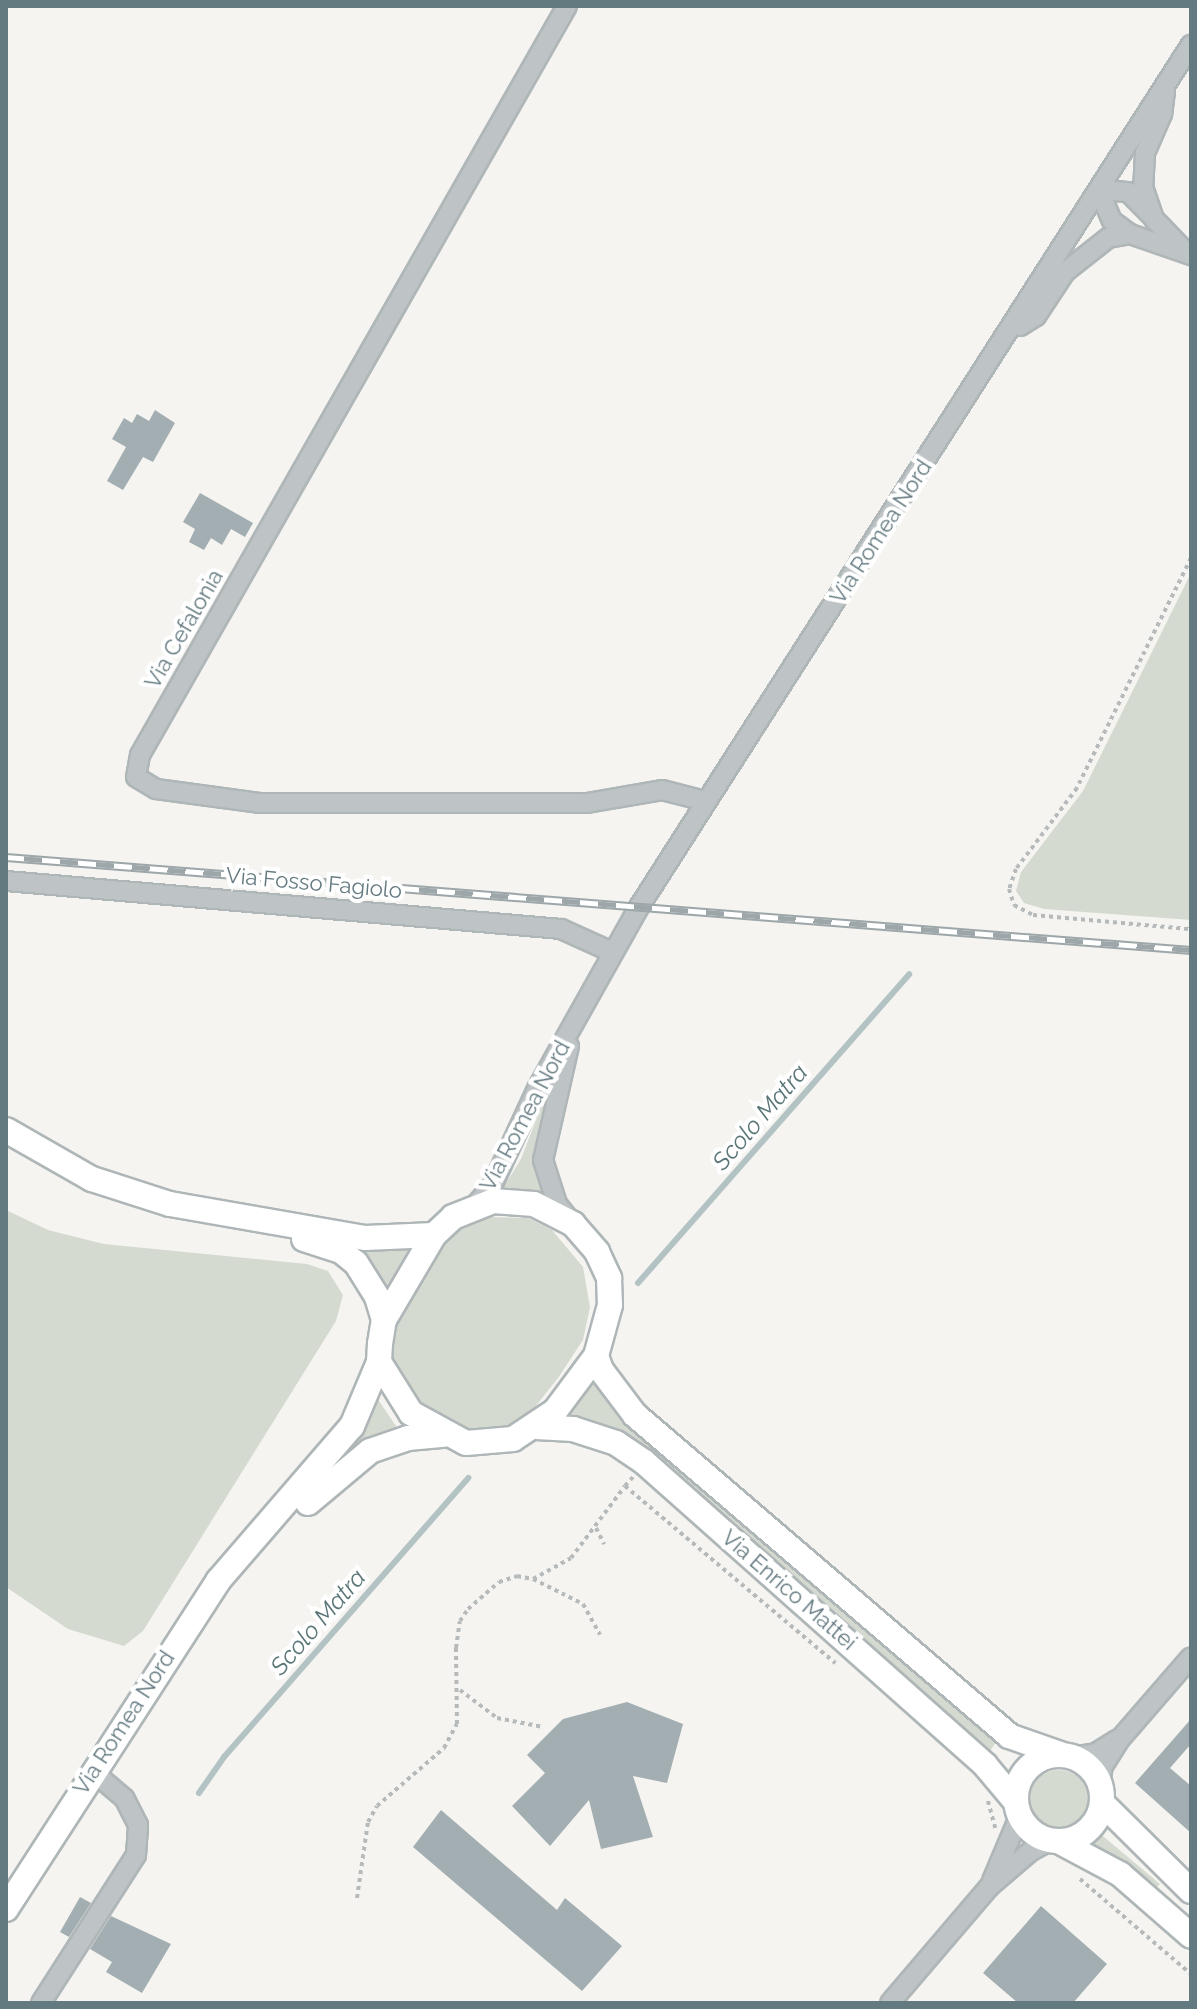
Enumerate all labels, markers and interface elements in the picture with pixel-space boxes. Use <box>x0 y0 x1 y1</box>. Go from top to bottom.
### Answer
street label: Via Romea Nord <box>825 455 937 609</box>
street label: Via Cefalonia <box>139 565 229 693</box>
street label: Via Fosso Fagiolo <box>225 862 403 904</box>
street label: Via Romea Nord <box>474 1036 576 1196</box>
water label: Scolo Matra <box>706 1058 814 1176</box>
street label: Via Enrico Mattei <box>716 1524 862 1656</box>
water label: Scolo Matra <box>264 1563 372 1681</box>
street label: Via Romea Nord <box>68 1646 180 1800</box>

